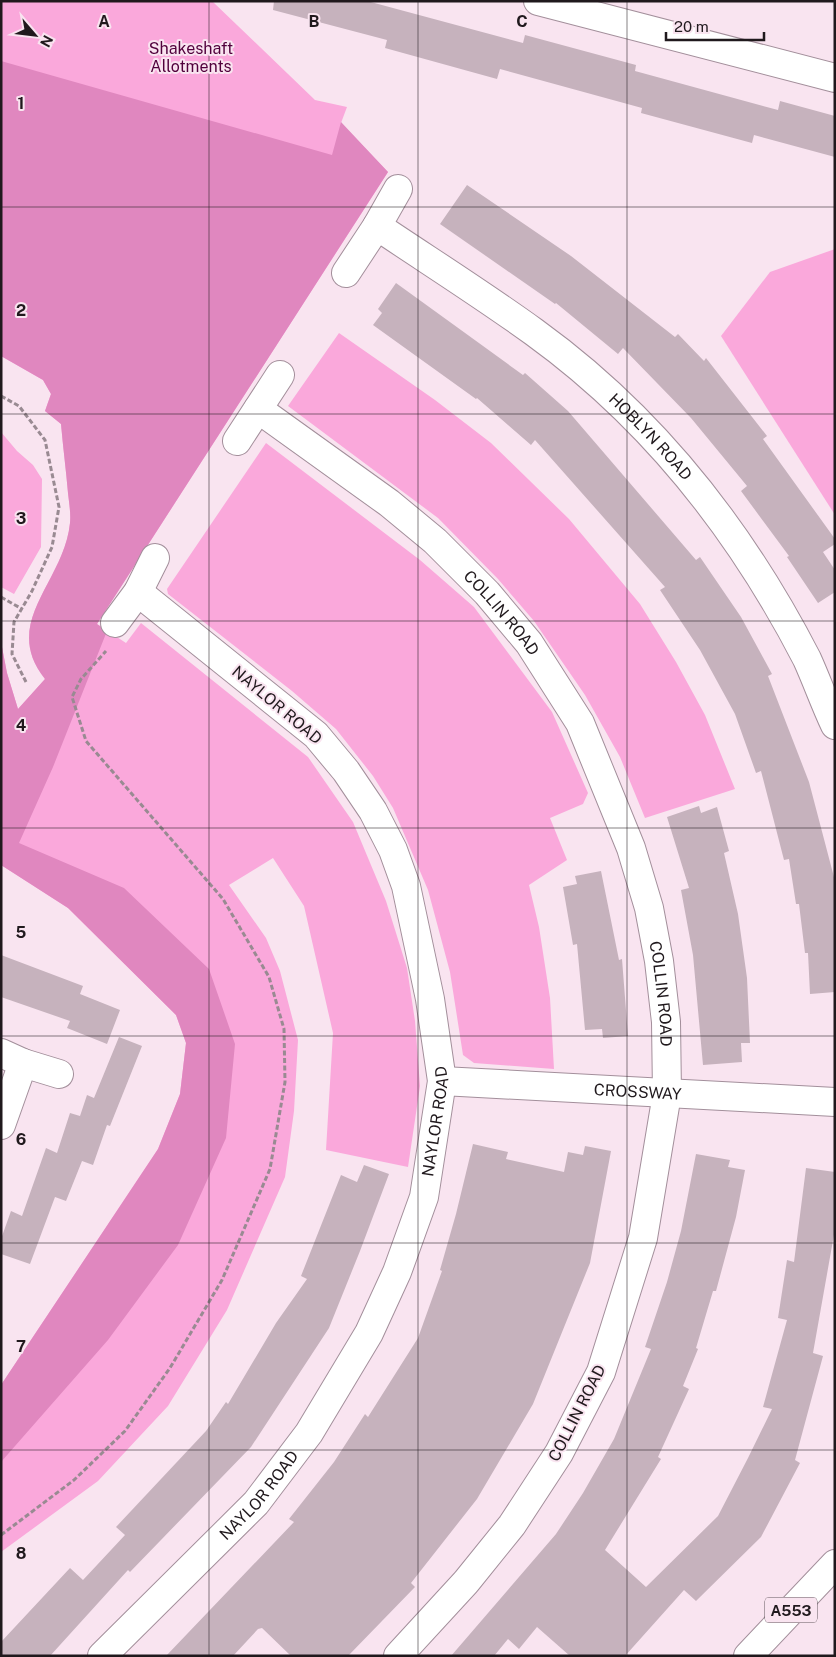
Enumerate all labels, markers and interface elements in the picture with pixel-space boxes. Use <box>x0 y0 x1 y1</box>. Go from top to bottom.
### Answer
north arrow <box>10 10 60 60</box>
scale bar <box>666 10 764 42</box>
text: A <box>98 12 110 31</box>
text: B <box>309 12 320 31</box>
text: C <box>516 12 528 31</box>
text: 20 m <box>674 18 709 35</box>
text: N <box>37 33 56 50</box>
park label: Shakeshaft Allotments <box>149 39 233 76</box>
text: 1 <box>18 94 24 113</box>
text: 2 <box>16 301 26 320</box>
street label: HOBLYN ROAD <box>605 389 696 484</box>
text: 3 <box>16 509 26 528</box>
street label: COLLIN ROAD <box>460 566 544 658</box>
street label: NAYLOR ROAD <box>228 662 326 748</box>
text: 4 <box>16 716 27 735</box>
text: 5 <box>16 923 27 942</box>
street label: COLLIN ROAD <box>646 939 676 1047</box>
street label: NAYLOR ROAD <box>418 1065 452 1178</box>
street label: CROSSWAY <box>593 1080 682 1103</box>
text: 6 <box>16 1130 26 1149</box>
text: 7 <box>16 1337 26 1356</box>
street label: COLLIN ROAD <box>544 1361 610 1465</box>
street label: NAYLOR ROAD <box>215 1446 302 1544</box>
text: 8 <box>16 1544 27 1563</box>
road number: A553 <box>765 1598 817 1622</box>

